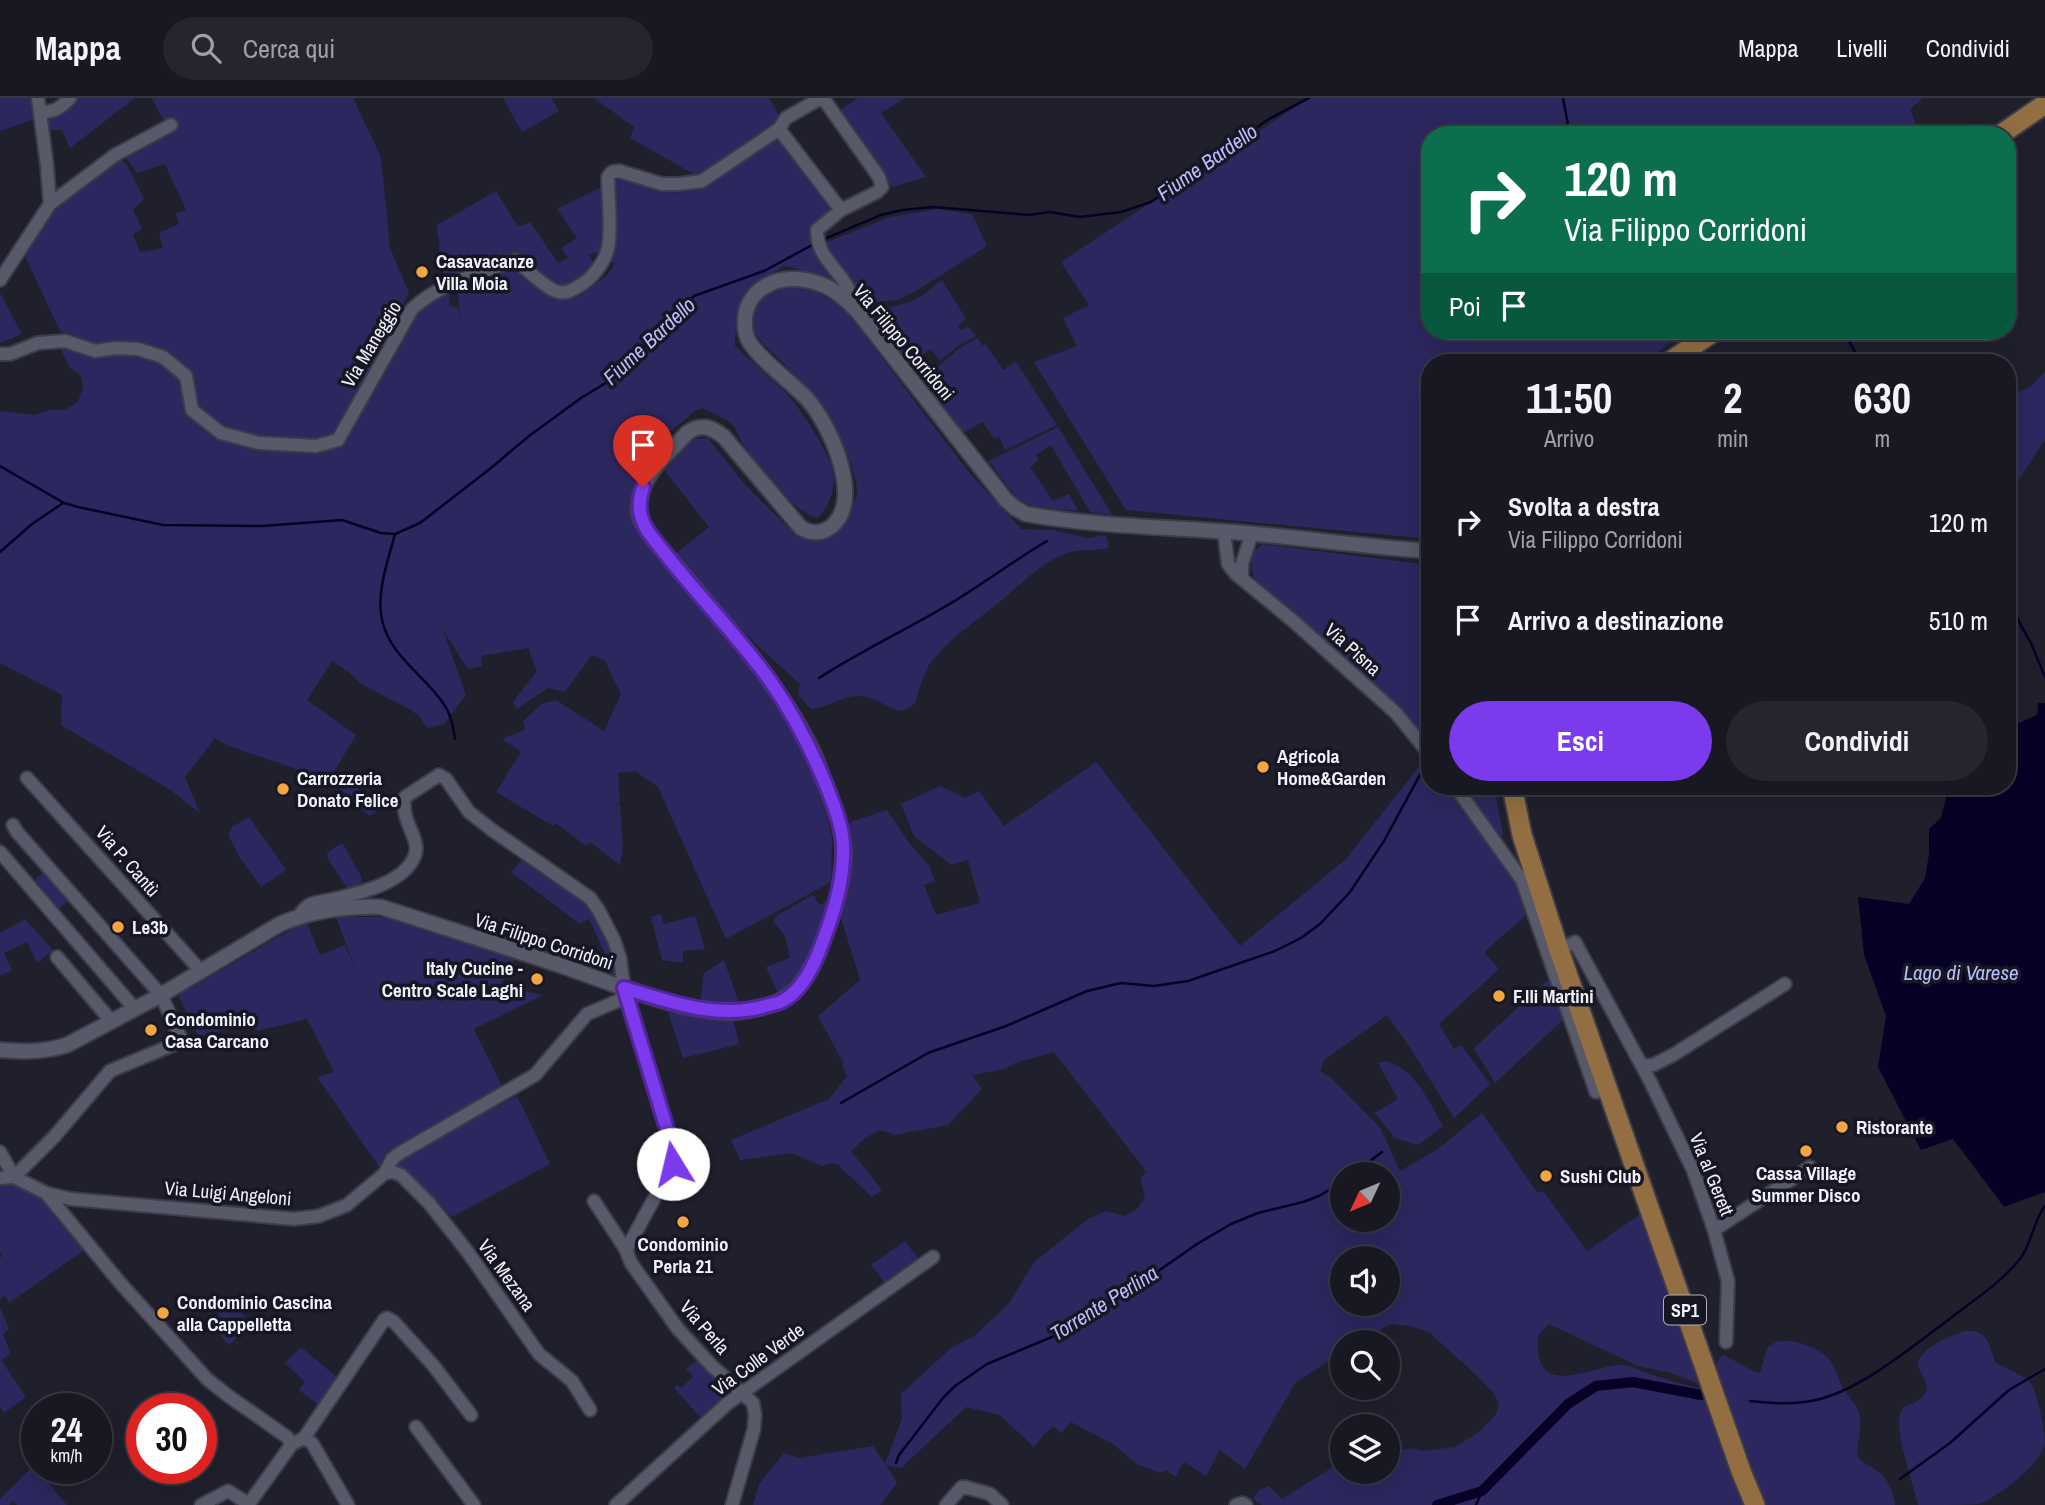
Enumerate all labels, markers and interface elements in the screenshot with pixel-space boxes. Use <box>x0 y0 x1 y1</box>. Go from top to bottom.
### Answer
search box <box>163 17 653 80</box>
text: Mappa <box>35 26 121 70</box>
icon: search <box>187 29 225 67</box>
text: Cerca qui <box>243 31 335 66</box>
text: Mappa <box>1738 32 1798 64</box>
text: Livelli <box>1836 32 1888 64</box>
text: Condividi <box>1926 32 2010 64</box>
water label: Fiume Bardello <box>1151 117 1263 207</box>
text: 120 m <box>1564 145 1678 211</box>
icon: right <box>1449 154 1540 245</box>
text: Via Filippo Corridoni <box>1564 208 1807 251</box>
place label: Casavacanze Villa Moia <box>436 248 534 296</box>
marker: Casavacanze Villa Moia <box>414 264 430 280</box>
street label: Via Filippo Corridoni <box>848 278 960 406</box>
icon: arrive <box>1495 287 1533 325</box>
text: Poi <box>1449 289 1481 324</box>
water label: Fiume Bardello <box>596 291 702 391</box>
street label: Via Maneggio <box>335 296 407 392</box>
text: 11:50 <box>1526 370 1612 426</box>
text: 2 <box>1723 370 1742 426</box>
text: 630 <box>1854 370 1911 426</box>
pin <box>613 415 673 487</box>
text: Arrivo <box>1544 423 1594 454</box>
text: min <box>1717 423 1749 454</box>
text: m <box>1874 423 1890 454</box>
icon: arrive <box>624 426 662 464</box>
text: Svolta a destra <box>1508 489 1660 524</box>
icon: right <box>1449 503 1487 541</box>
text: 120 m <box>1929 505 1988 540</box>
text: Via Filippo Corridoni <box>1508 524 1683 555</box>
icon: arrive <box>1449 601 1487 639</box>
text: Arrivo a destinazione <box>1508 603 1724 638</box>
text: 510 m <box>1929 603 1988 638</box>
street label: Via Pisna <box>1319 617 1387 681</box>
button: Esci <box>1449 701 1712 781</box>
button: Condividi <box>1726 701 1988 781</box>
place label: Agricola Home&Garden <box>1277 743 1386 791</box>
marker: Agricola Home&Garden <box>1255 759 1271 775</box>
place label: Carrozzeria Donato Felice <box>297 765 399 813</box>
marker: Carrozzeria Donato Felice <box>275 781 291 797</box>
street label: Via P. Cantù <box>90 820 166 902</box>
street label: Via Filippo Corridoni <box>471 906 617 976</box>
place label: Le3b <box>132 914 168 940</box>
marker: Le3b <box>110 919 126 935</box>
place label: Italy Cucine - Centro Scale Laghi <box>382 955 523 1003</box>
water label: Lago di Varese <box>1903 958 2019 987</box>
marker: Italy Cucine - Centro Scale Laghi <box>529 971 545 987</box>
place label: F.lli Martini <box>1513 983 1594 1009</box>
marker: F.lli Martini <box>1491 988 1507 1004</box>
place label: Condominio Casa Carcano <box>165 1006 269 1054</box>
marker: Condominio Casa Carcano <box>143 1022 159 1038</box>
place label: Ristorante <box>1856 1114 1933 1140</box>
marker: Ristorante <box>1834 1119 1850 1135</box>
position arrow <box>636 1127 710 1201</box>
street label: Via al Gerett <box>1684 1129 1741 1220</box>
marker: Cassa Village Summer Disco <box>1798 1143 1814 1159</box>
place label: Cassa Village Summer Disco <box>1751 1160 1861 1208</box>
north arrow <box>1330 1162 1400 1232</box>
map controls <box>1330 1162 1400 1484</box>
place label: Sushi Club <box>1560 1163 1641 1189</box>
marker: Sushi Club <box>1538 1168 1554 1184</box>
street label: Via Luigi Angeloni <box>164 1175 292 1211</box>
marker: Condominio Perla 21 <box>675 1214 691 1230</box>
place label: Condominio Perla 21 <box>638 1231 728 1279</box>
street label: Via Mezana <box>472 1234 542 1316</box>
button: sound <box>1330 1246 1400 1316</box>
water label: Torrente Perlina <box>1045 1258 1163 1348</box>
place label: Condominio Cascina alla Cappelletta <box>177 1289 332 1337</box>
street label: Via Perla <box>674 1294 736 1360</box>
road number: SP1 <box>1664 1296 1706 1324</box>
marker: Condominio Cascina alla Cappelletta <box>155 1305 171 1321</box>
street label: Via Colle Verde <box>707 1317 809 1401</box>
button: search <box>1330 1330 1400 1400</box>
speed limit sign: 30 <box>126 1393 217 1484</box>
text: 24 <box>51 1406 82 1453</box>
button: layers <box>1330 1414 1400 1484</box>
text: km/h <box>51 1443 83 1468</box>

